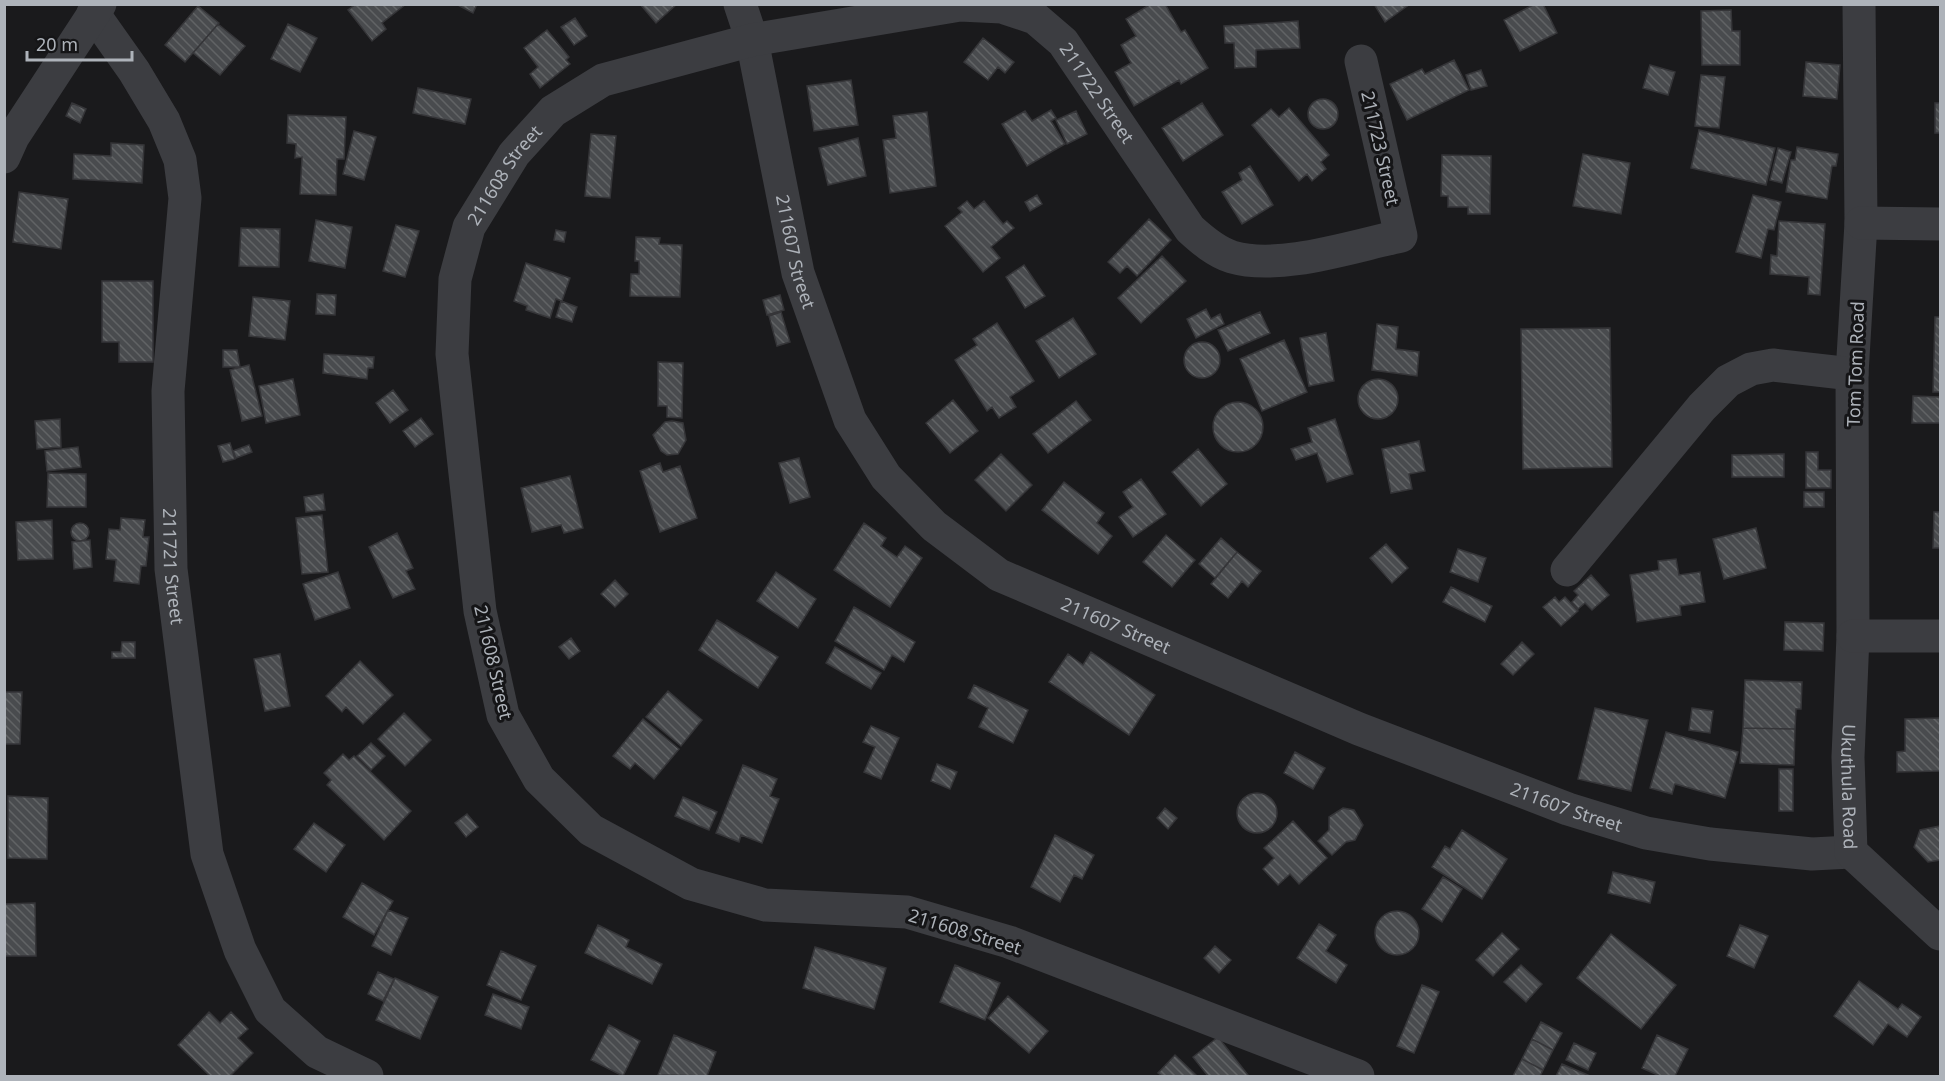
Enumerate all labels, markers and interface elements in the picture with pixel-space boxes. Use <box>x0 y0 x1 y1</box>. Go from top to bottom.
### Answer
scale bar <box>27 24 132 62</box>
text: 20 m <box>36 32 78 56</box>
street label: 211722 Street <box>1055 38 1140 148</box>
street label: 211723 Street <box>1356 88 1406 208</box>
street label: 211608 Street <box>461 119 547 229</box>
street label: 211607 Street <box>771 192 822 312</box>
street label: Tom Tom Road <box>1841 301 1869 427</box>
street label: 211721 Street <box>158 508 190 626</box>
street label: 211607 Street <box>1058 591 1175 659</box>
street label: 211608 Street <box>469 602 519 722</box>
street label: Ukuthula Road <box>1836 723 1863 850</box>
street label: 211607 Street <box>1507 776 1626 837</box>
street label: 211608 Street <box>906 902 1025 960</box>

